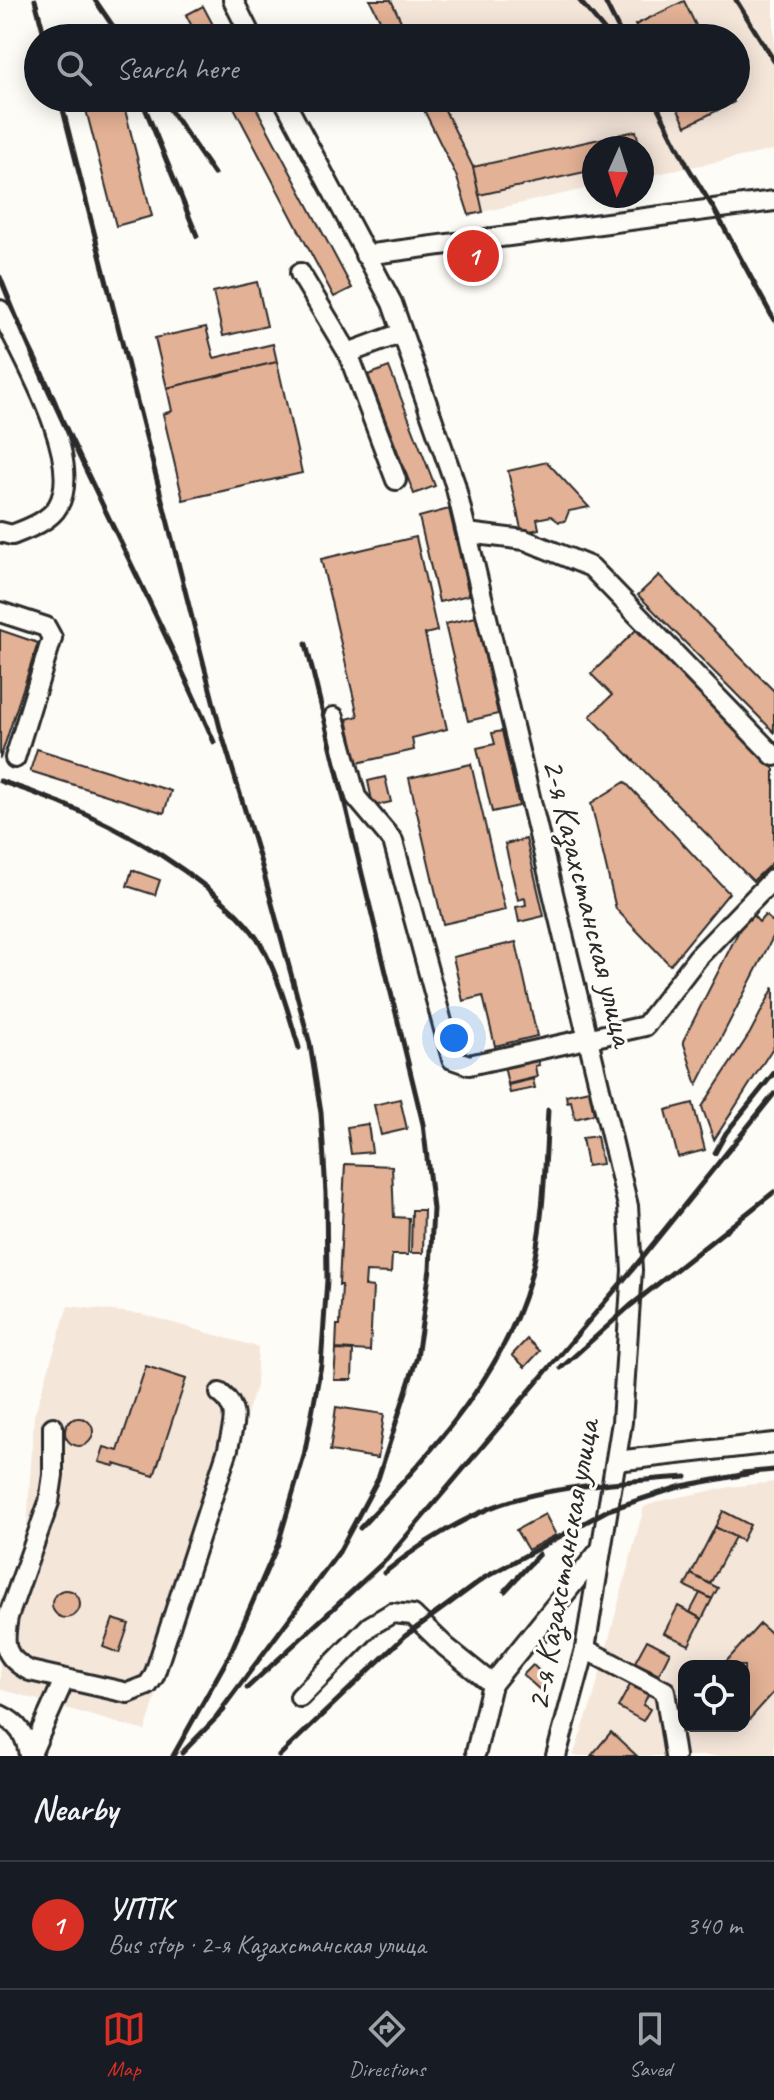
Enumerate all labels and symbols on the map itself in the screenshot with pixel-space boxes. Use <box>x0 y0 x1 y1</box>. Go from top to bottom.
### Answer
north arrow <box>582 136 654 208</box>
pin: 1 <box>447 226 499 286</box>
street label: 2-я Казахстанская улица <box>532 754 646 1053</box>
your location <box>434 1018 474 1058</box>
street label: 2-я Казахстанская улица <box>515 1413 609 1714</box>

